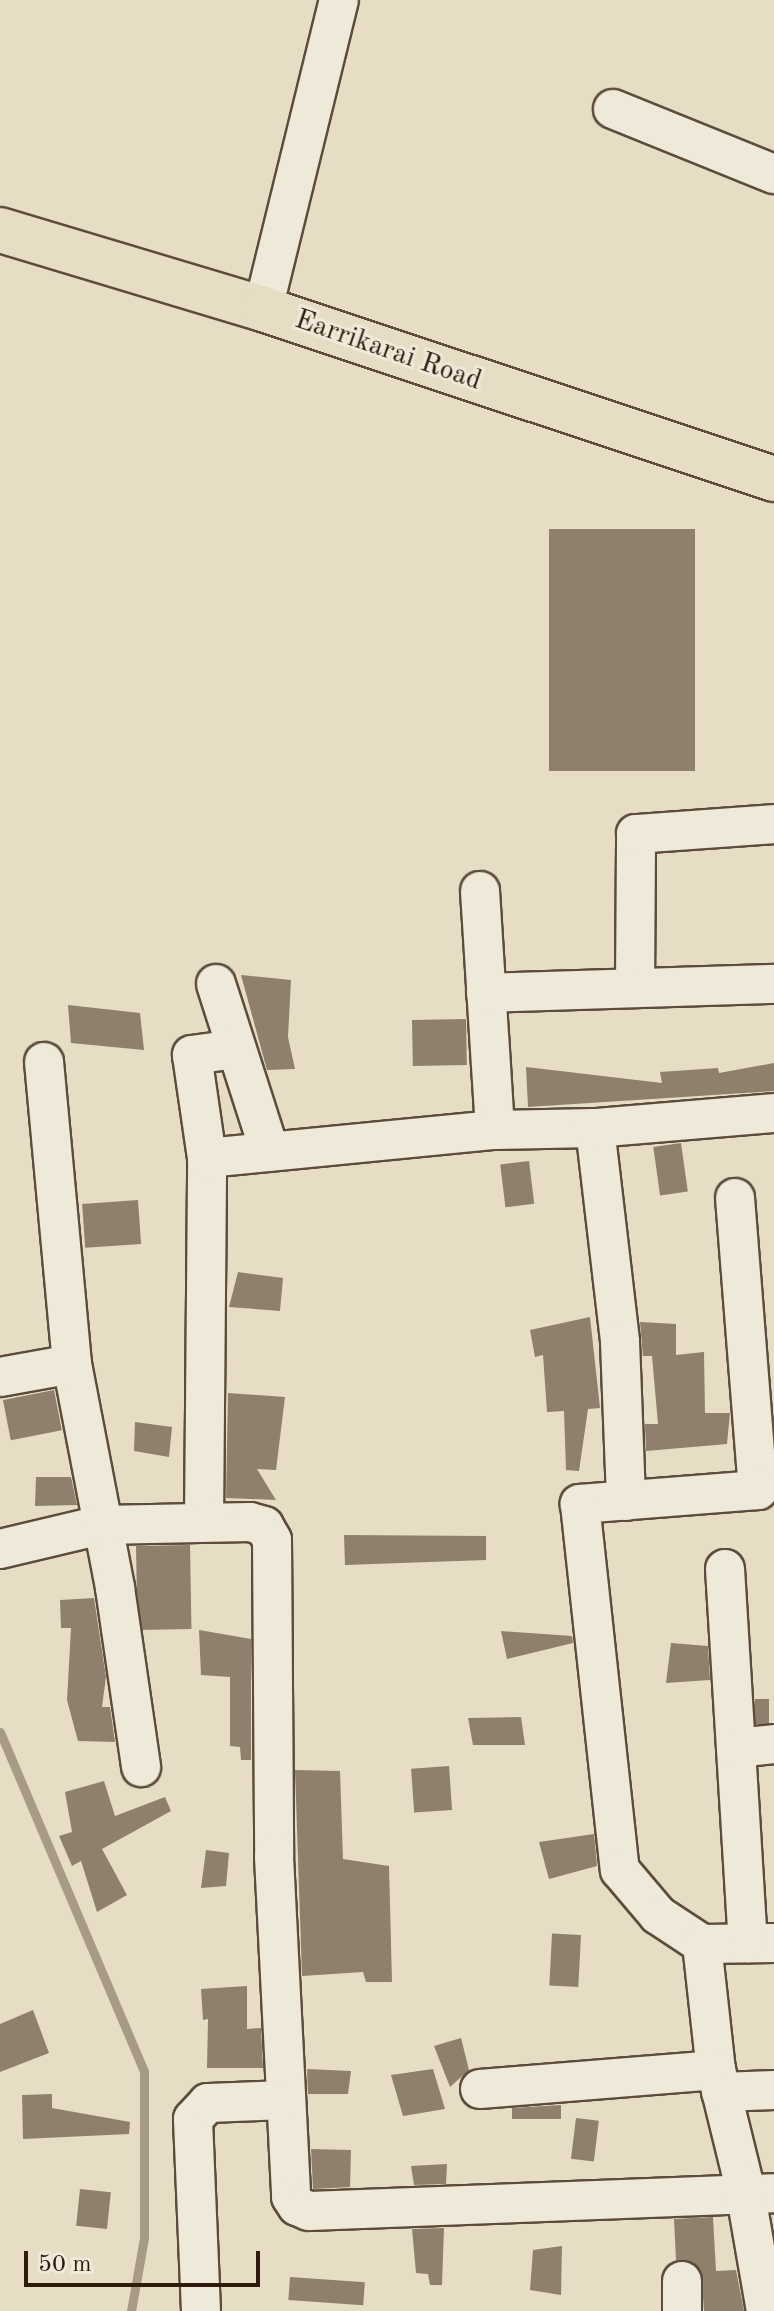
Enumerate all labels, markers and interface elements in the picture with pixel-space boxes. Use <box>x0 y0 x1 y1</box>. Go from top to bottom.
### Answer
street label: Earrikarai Road <box>290 303 486 399</box>
scale bar <box>28 2235 264 2285</box>
text: 50 m <box>38 2253 92 2277</box>

